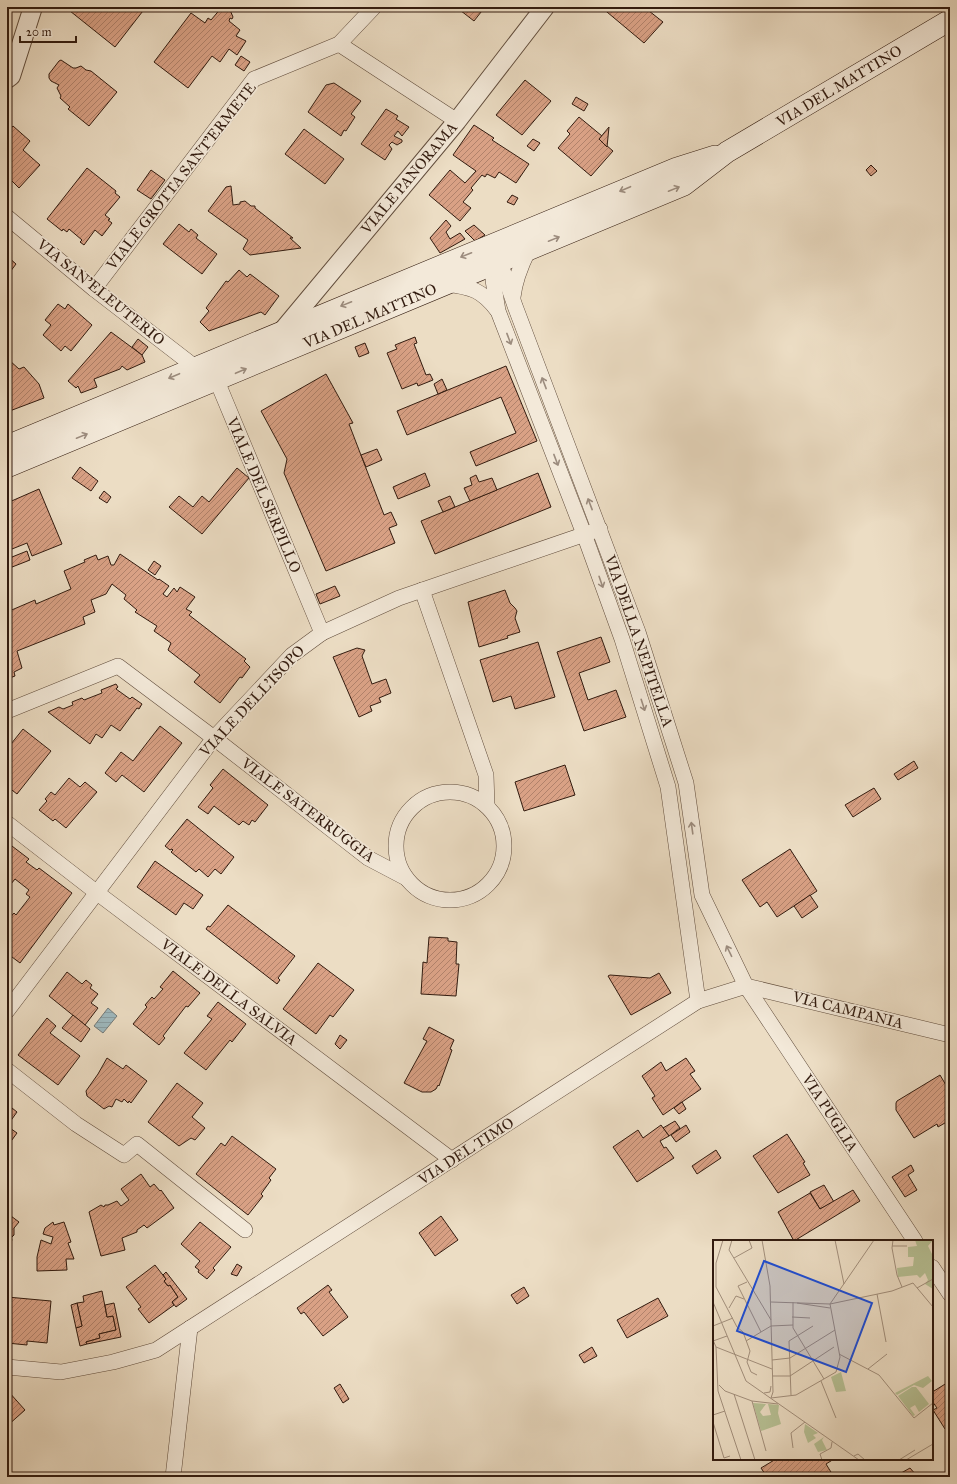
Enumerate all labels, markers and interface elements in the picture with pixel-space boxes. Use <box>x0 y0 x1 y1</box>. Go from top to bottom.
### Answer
scale bar <box>20 18 76 44</box>
text: 20 m <box>26 25 52 39</box>
street label: VIA DEL MATTINO <box>772 41 905 131</box>
street label: VIALE GROTTA SANT'ERMETE <box>102 79 260 274</box>
street label: VIALE PANORAMA <box>356 118 461 238</box>
one-way arrow <box>668 185 680 193</box>
one-way arrow <box>619 186 631 194</box>
street label: VIA SAN'ELEUTERIO <box>33 234 168 349</box>
one-way arrow <box>548 235 560 242</box>
one-way arrow <box>460 252 472 259</box>
street label: VIA DEL MATTINO <box>300 280 439 353</box>
one-way arrow <box>340 301 352 309</box>
one-way arrow <box>505 332 513 344</box>
one-way arrow <box>234 366 246 374</box>
one-way arrow <box>168 372 180 380</box>
one-way arrow <box>540 377 548 389</box>
street label: VIALE DEL SERPILLO <box>223 414 305 575</box>
one-way arrow <box>75 432 87 440</box>
one-way arrow <box>552 453 560 465</box>
one-way arrow <box>586 499 594 511</box>
street label: VIA DELLA NEPITELLA <box>601 552 677 729</box>
one-way arrow <box>598 575 606 587</box>
street label: VIALE DELL'ISOPO <box>195 642 308 761</box>
one-way arrow <box>639 699 647 711</box>
street label: VIALE SATERRUGGIA <box>237 753 378 866</box>
one-way arrow <box>689 821 696 834</box>
street label: VIALE DELLA SALVIA <box>157 934 301 1049</box>
one-way arrow <box>725 945 732 957</box>
street label: VIA CAMPANIA <box>790 987 905 1032</box>
street label: VIA PUGLIA <box>798 1070 862 1155</box>
street label: VIA DEL TIMO <box>414 1113 517 1189</box>
inset map <box>713 1240 933 1460</box>

